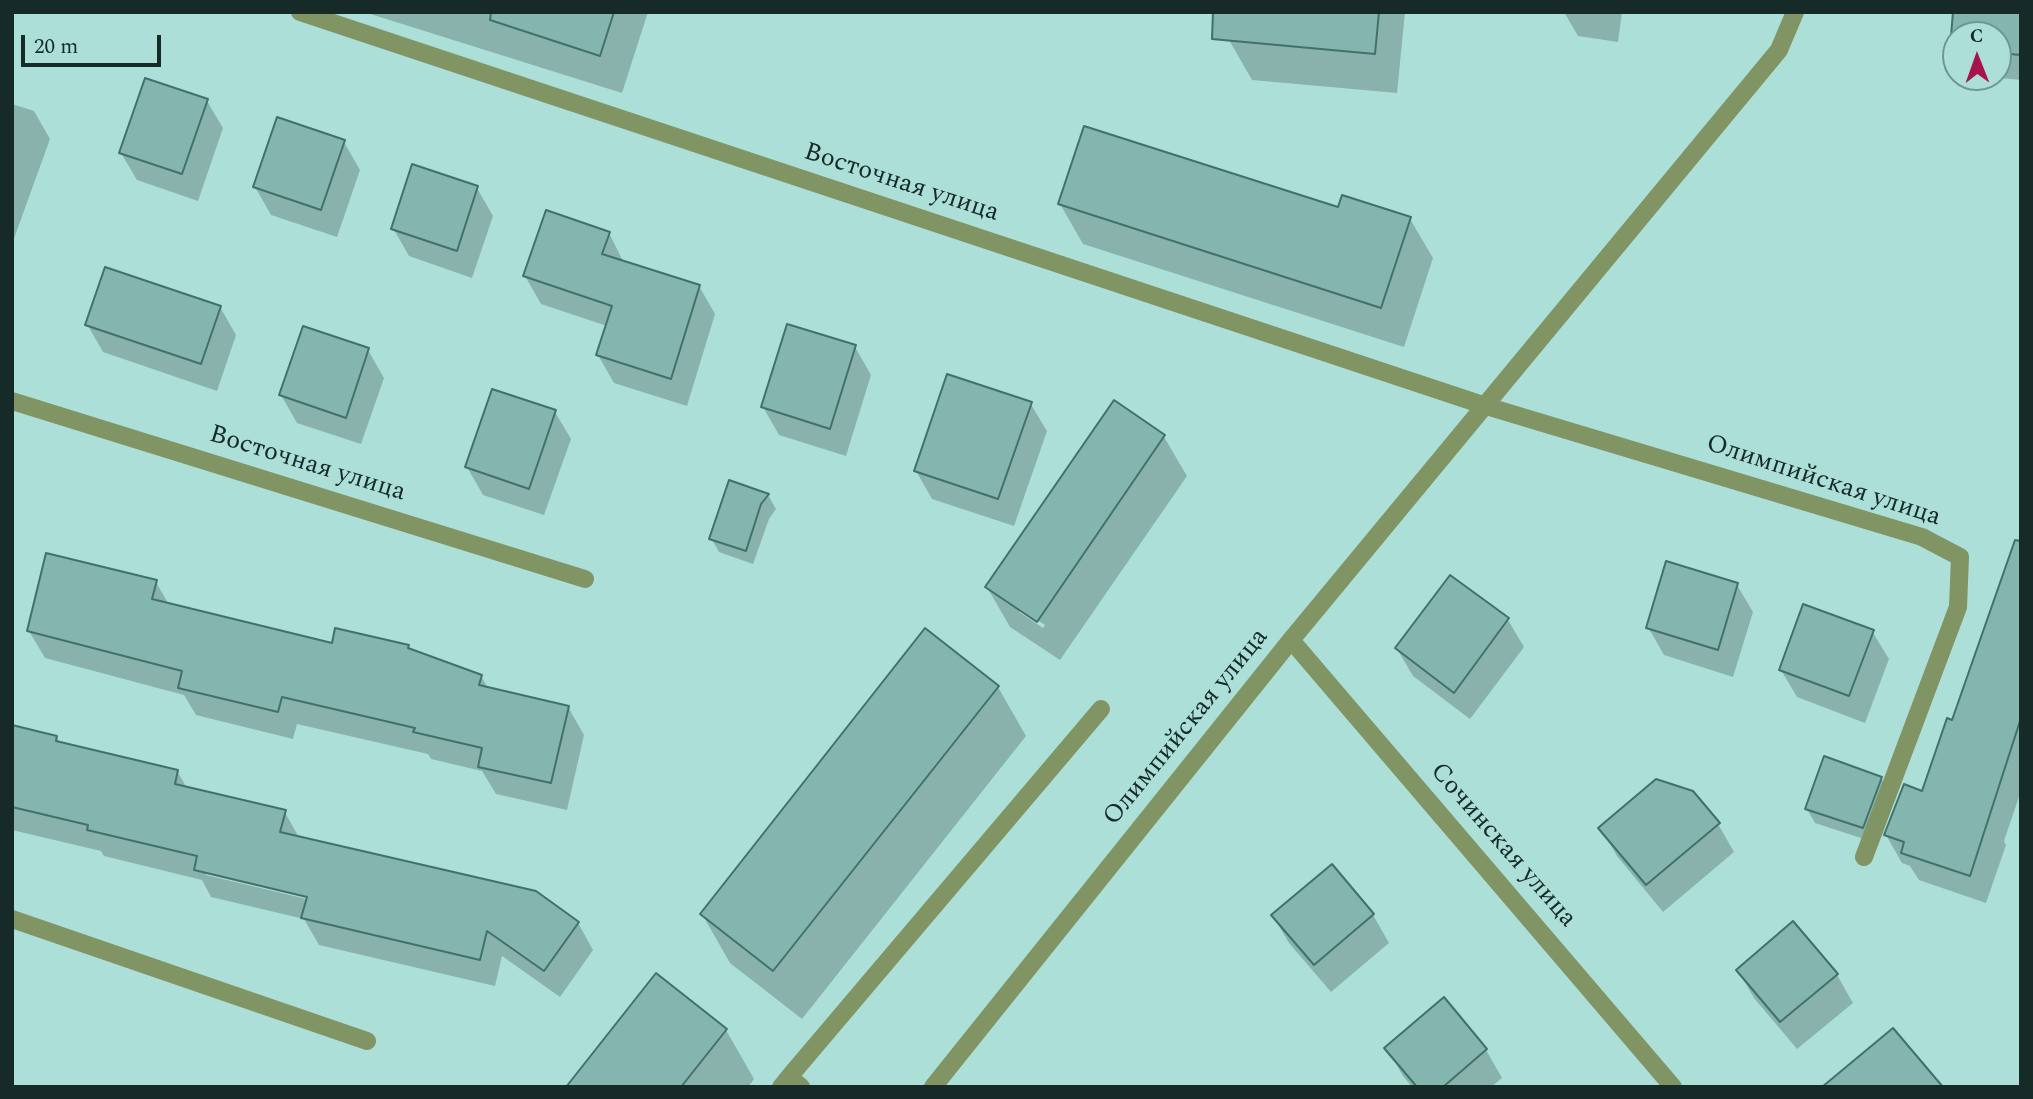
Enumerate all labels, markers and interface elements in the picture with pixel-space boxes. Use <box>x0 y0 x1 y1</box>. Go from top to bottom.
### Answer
scale bar <box>24 21 164 65</box>
north arrow <box>1942 21 2012 91</box>
text: С <box>1970 22 1984 51</box>
text: 20 m <box>34 31 78 63</box>
street label: Восточная улица <box>799 138 1003 230</box>
street label: Восточная улица <box>205 420 409 510</box>
street label: Олимпийская улица <box>1702 429 1944 535</box>
street label: Олимпийская улица <box>1098 623 1276 833</box>
street label: Сочинская улица <box>1422 757 1582 935</box>

